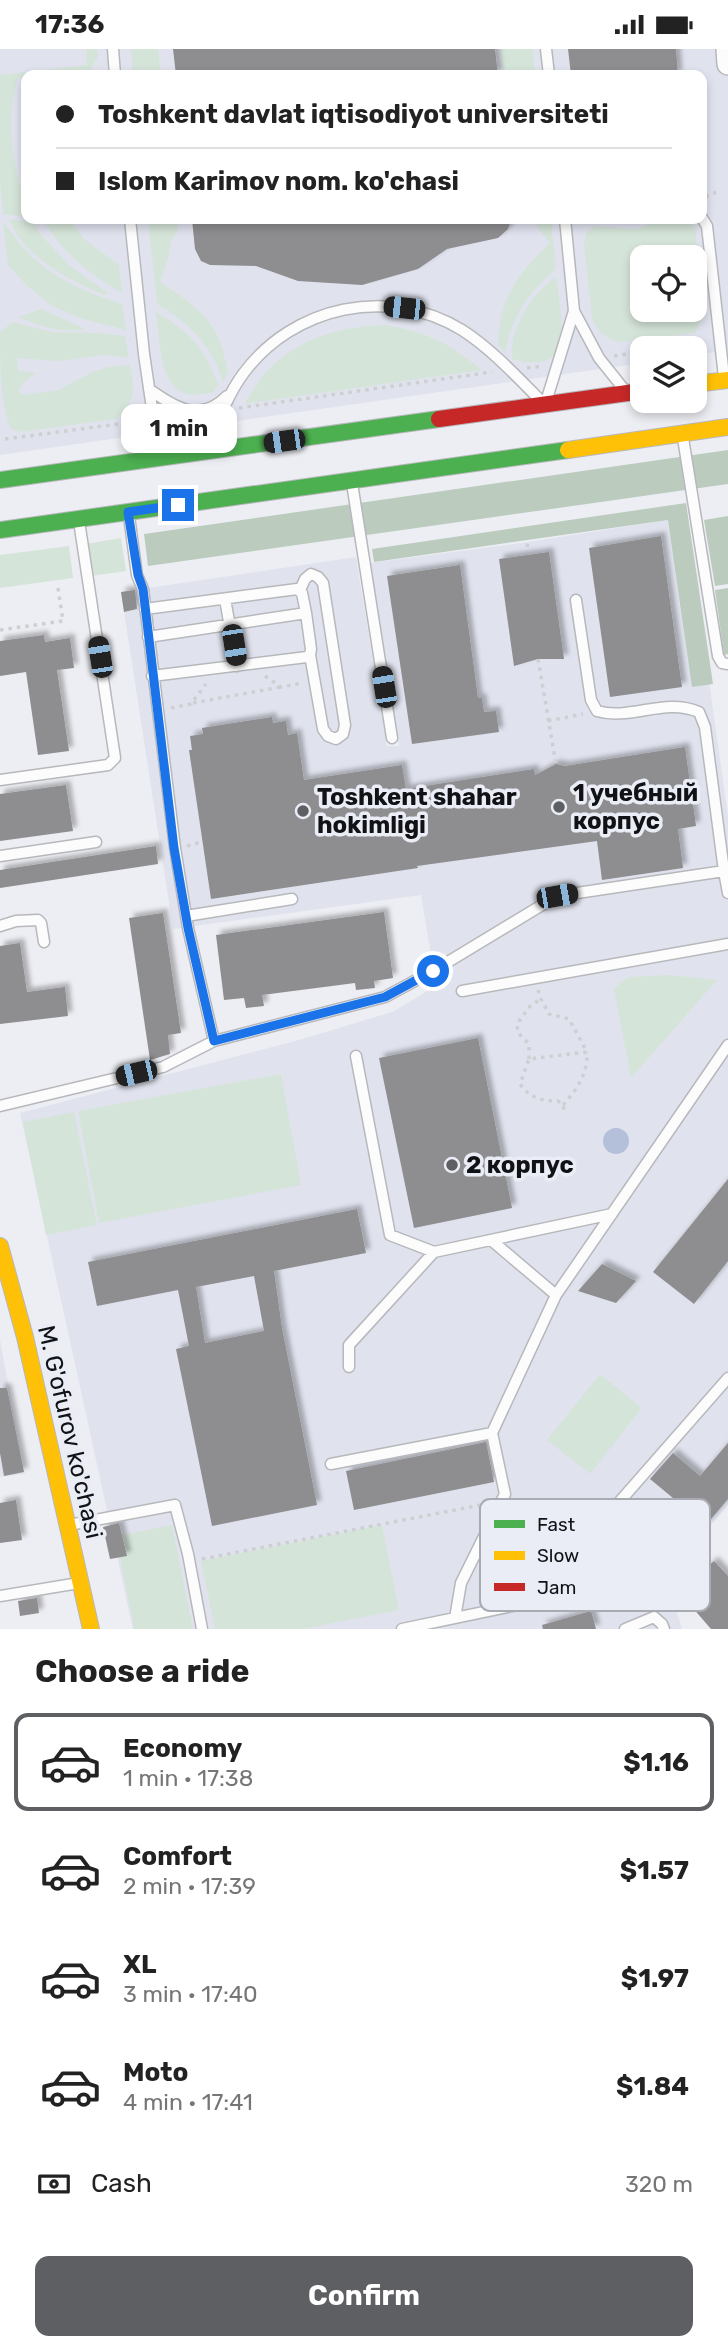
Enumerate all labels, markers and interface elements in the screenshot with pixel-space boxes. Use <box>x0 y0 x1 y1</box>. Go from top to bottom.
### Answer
text: 17:36 <box>35 9 104 40</box>
text: Toshkent davlat iqtisodiyot universiteti <box>98 99 609 130</box>
text: Islom Karimov nom. ko'chasi <box>98 166 459 197</box>
map controls <box>630 245 707 413</box>
button: locate <box>630 245 707 322</box>
car <box>383 295 426 321</box>
button: layers <box>630 336 707 413</box>
callout: 1 min <box>120 403 236 453</box>
text: 1 min <box>150 414 208 442</box>
car <box>262 428 307 454</box>
route end <box>162 489 194 521</box>
car <box>221 623 248 667</box>
car <box>87 635 114 679</box>
car <box>371 665 398 709</box>
place label: 1 учебный корпус <box>573 779 698 835</box>
place label: Toshkent shahar hokimligi <box>317 783 517 839</box>
marker: 1 учебный корпус <box>551 799 567 815</box>
marker: Toshkent shahar hokimligi <box>295 803 311 819</box>
car <box>535 882 580 910</box>
route start <box>417 955 449 987</box>
car <box>114 1058 159 1088</box>
place label: 2 корпус <box>466 1151 574 1179</box>
marker: 2 корпус <box>444 1157 460 1173</box>
street label: M. G'ofurov ko'chasi <box>32 1322 108 1542</box>
legend <box>480 1499 710 1611</box>
text: Fast <box>537 1513 576 1536</box>
text: Slow <box>537 1544 579 1567</box>
text: Jam <box>537 1576 576 1599</box>
text: Choose a ride <box>35 1652 249 1690</box>
icon: car <box>39 1731 102 1794</box>
text: Economy <box>123 1733 242 1764</box>
text: $1.16 <box>623 1747 689 1778</box>
text: 1 min · 17:38 <box>123 1764 253 1792</box>
icon: car <box>39 1839 102 1902</box>
text: Comfort <box>123 1841 232 1872</box>
text: $1.57 <box>620 1855 689 1886</box>
text: 2 min · 17:39 <box>123 1872 256 1900</box>
icon: car <box>39 1947 102 2010</box>
text: XL <box>123 1949 156 1980</box>
text: $1.97 <box>621 1963 689 1994</box>
text: 3 min · 17:40 <box>123 1980 258 2008</box>
icon: car <box>39 2055 102 2118</box>
text: Moto <box>123 2057 188 2088</box>
text: $1.84 <box>616 2071 689 2102</box>
text: 4 min · 17:41 <box>123 2088 253 2116</box>
icon: cash <box>35 2165 73 2203</box>
text: Cash <box>91 2168 152 2199</box>
text: 320 m <box>625 2170 693 2198</box>
button: Confirm <box>35 2256 693 2336</box>

